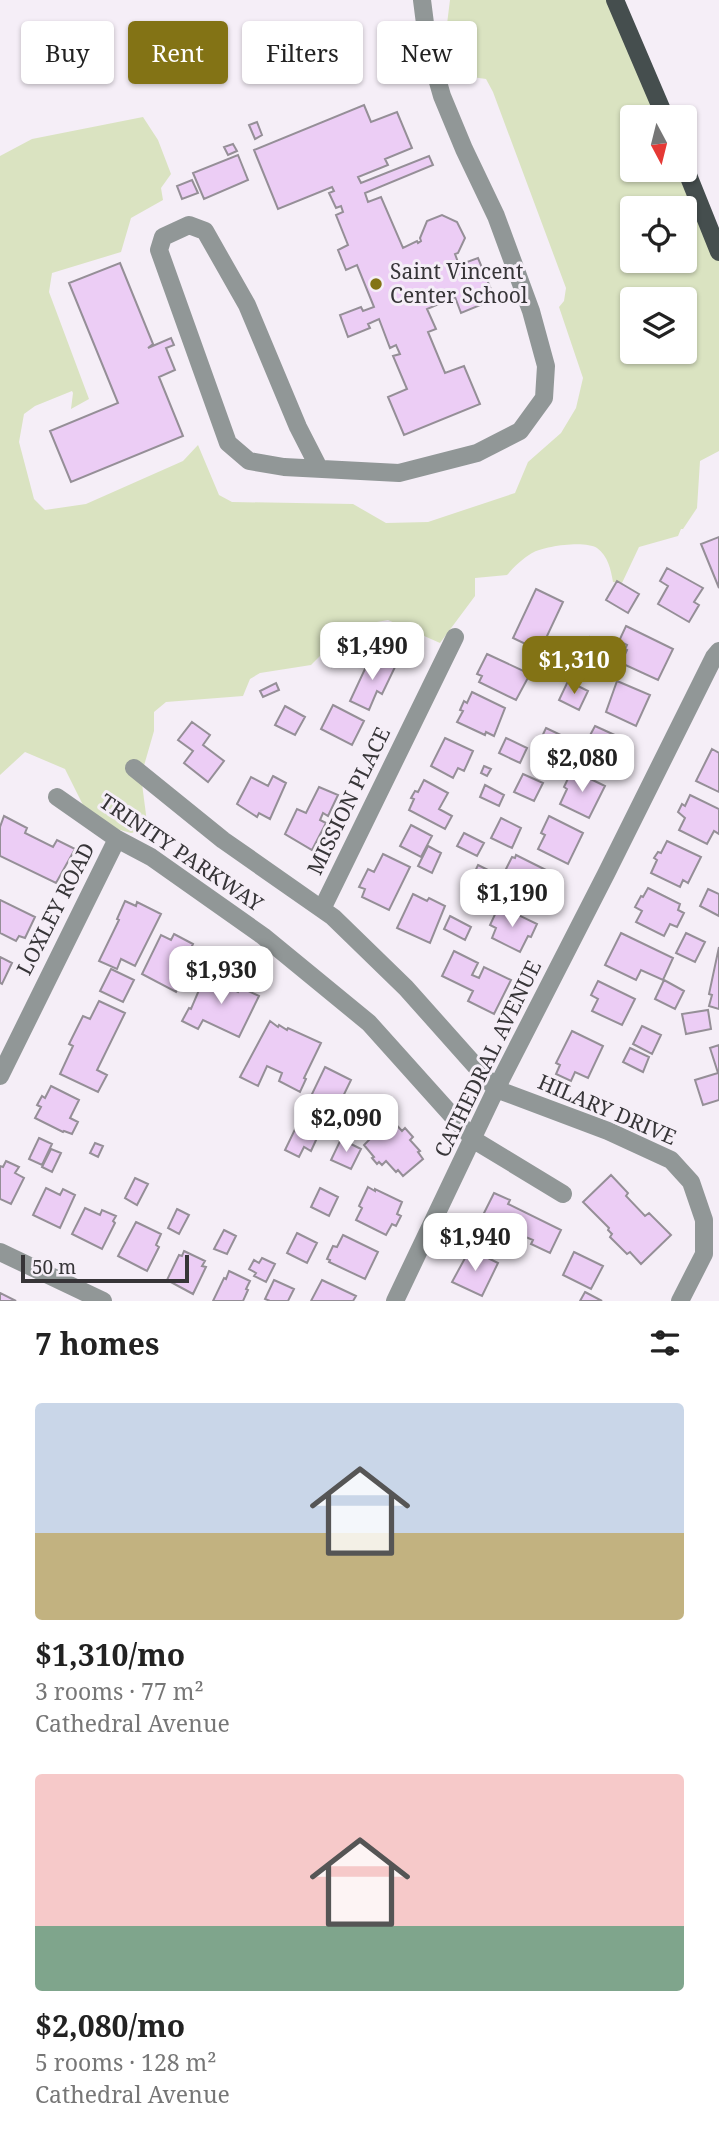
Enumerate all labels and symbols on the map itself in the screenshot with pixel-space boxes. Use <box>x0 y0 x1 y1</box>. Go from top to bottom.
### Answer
north arrow <box>620 105 696 182</box>
place label: Saint Vincent Center School <box>390 257 528 309</box>
marker: Saint Vincent Center School <box>368 276 384 292</box>
pin: $1,490 <box>315 622 429 682</box>
pin: $1,310 <box>517 636 631 696</box>
street label: MISSION PLACE <box>300 722 396 879</box>
pin: $2,080 <box>525 734 639 794</box>
street label: TRINITY PARKWAY <box>94 787 269 918</box>
street label: LOXLEY ROAD <box>10 838 101 980</box>
pin: $1,190 <box>455 870 569 929</box>
pin: $1,930 <box>164 946 278 1006</box>
street label: CATHEDRAL AVENUE <box>427 955 547 1162</box>
street label: HILARY DRIVE <box>534 1067 681 1151</box>
pin: $2,090 <box>289 1094 403 1154</box>
pin: $1,940 <box>418 1214 532 1273</box>
scale bar <box>21 1252 189 1284</box>

